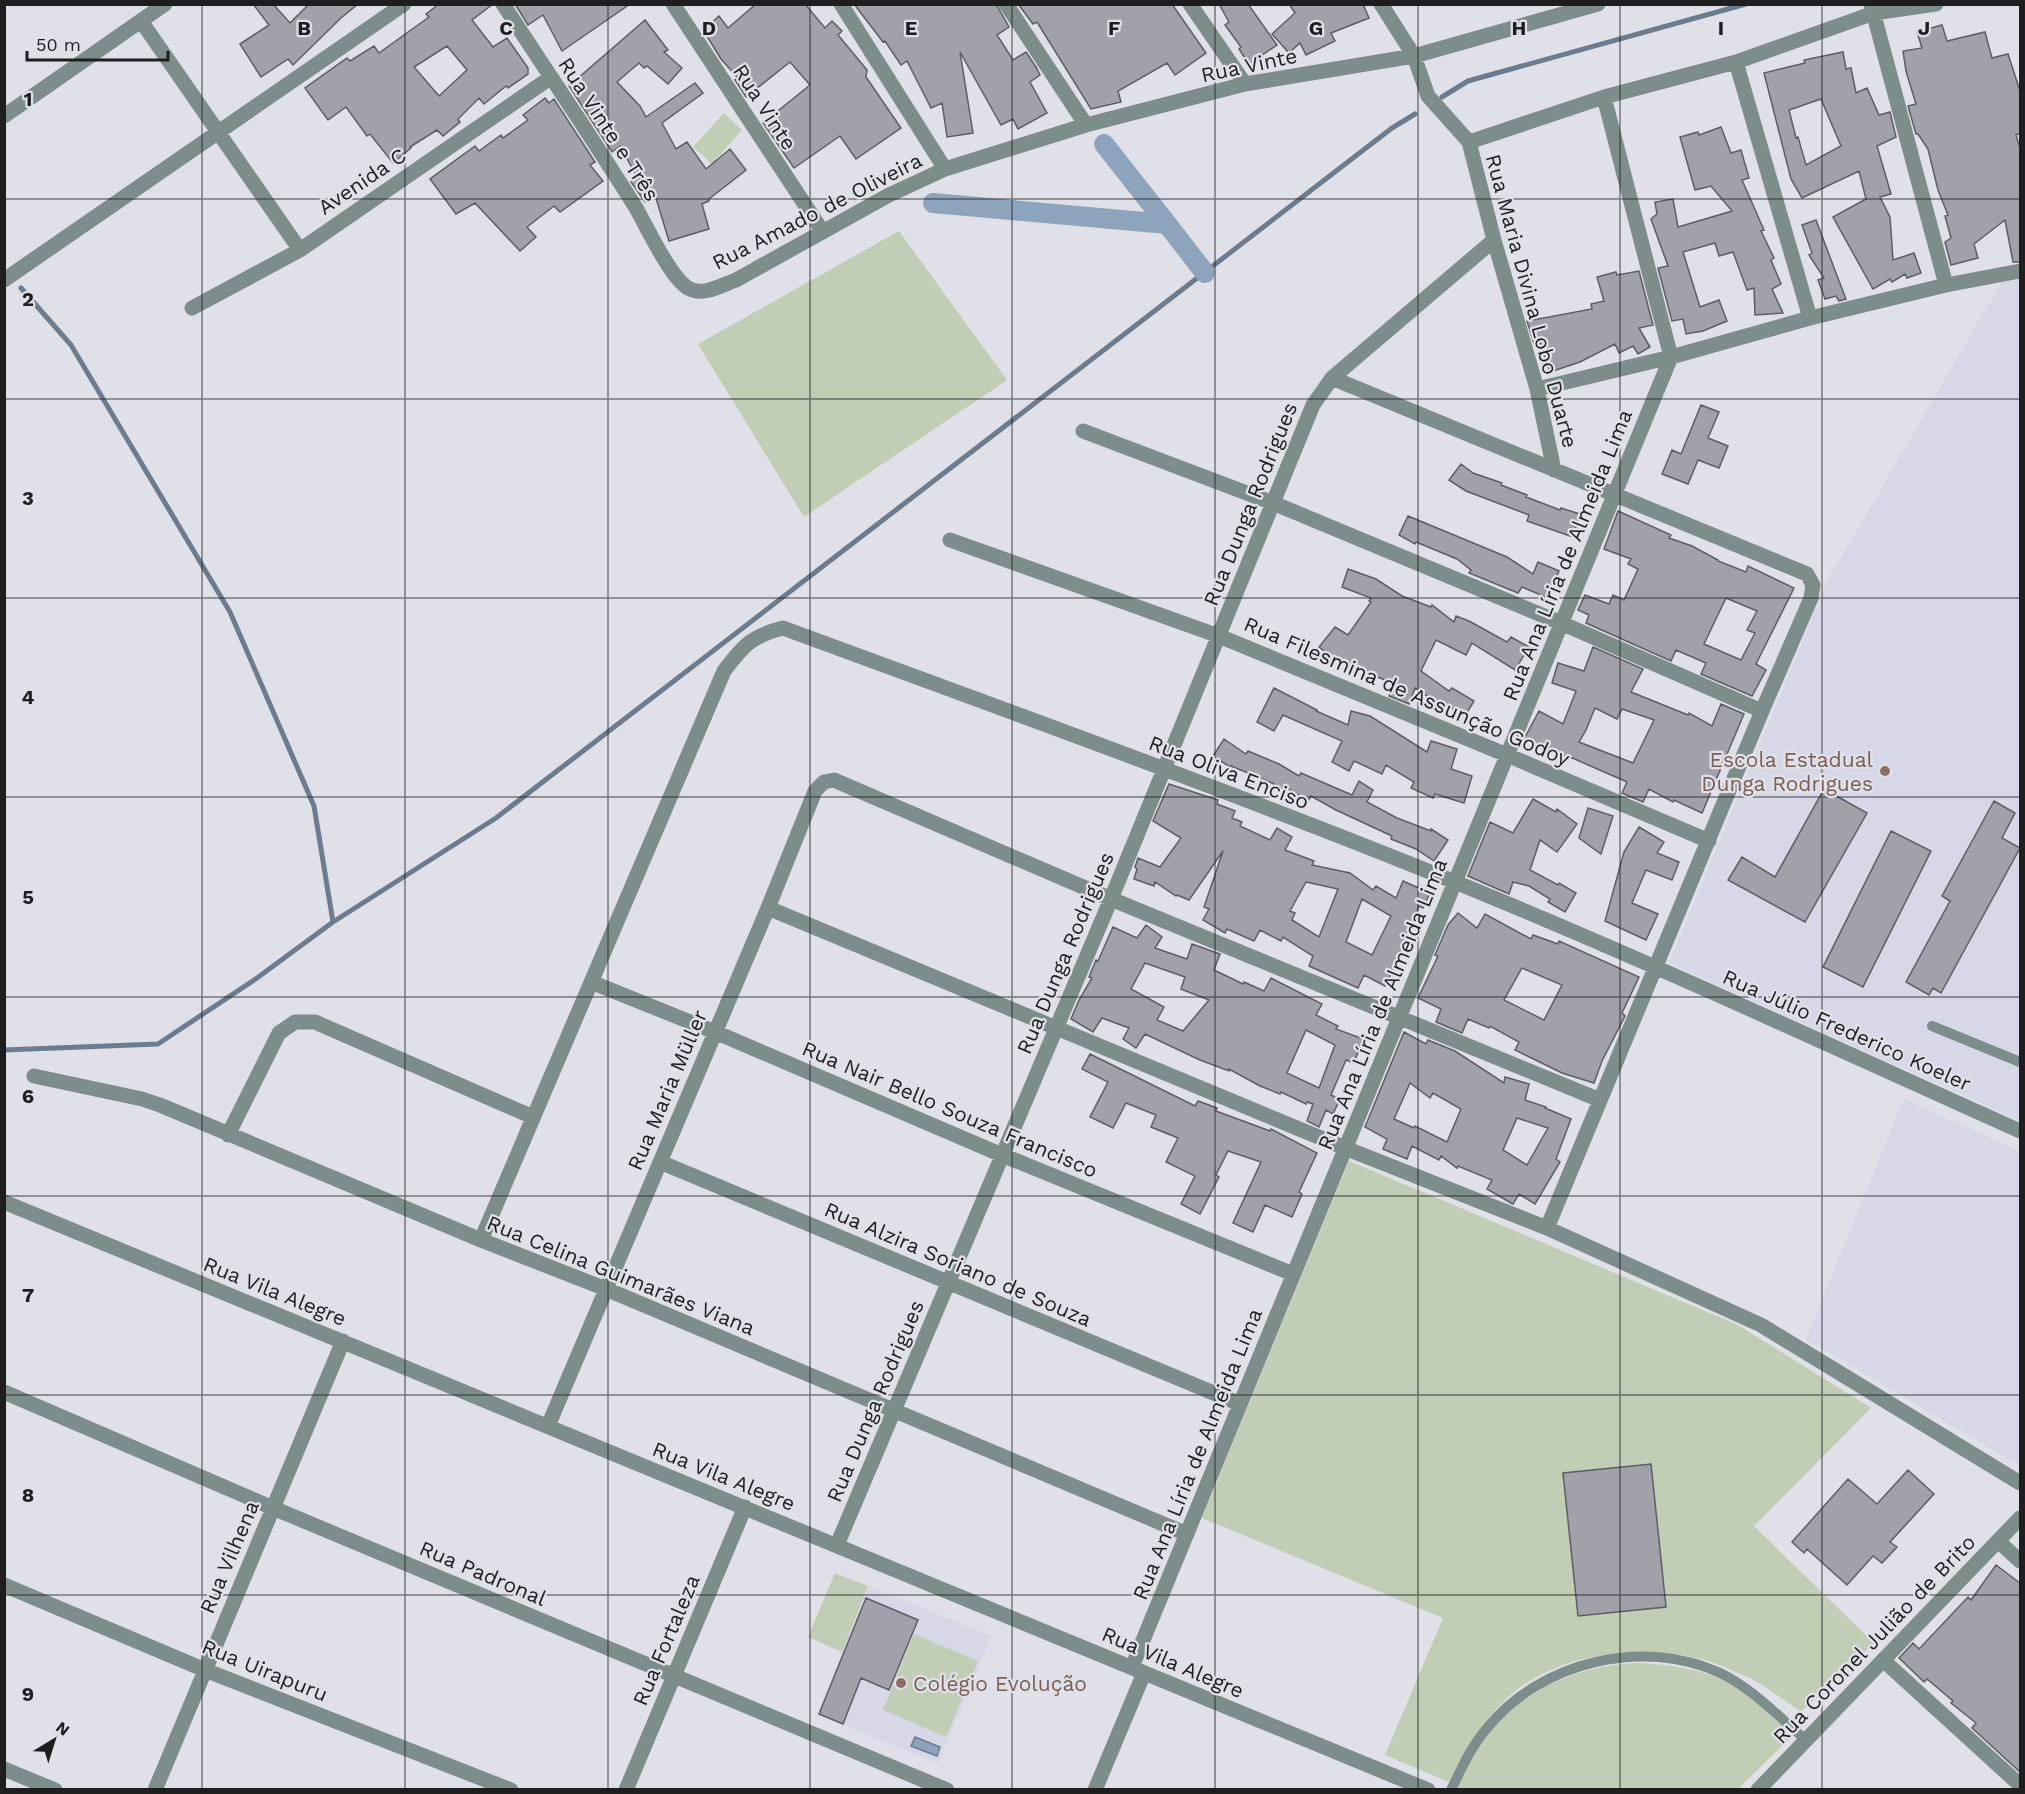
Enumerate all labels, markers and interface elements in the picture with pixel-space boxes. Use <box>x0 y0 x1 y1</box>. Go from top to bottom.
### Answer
text: B <box>297 16 311 40</box>
text: C <box>499 16 513 40</box>
text: D <box>702 16 716 40</box>
text: E <box>905 16 917 40</box>
text: F <box>1108 16 1120 40</box>
text: G <box>1309 16 1323 40</box>
text: H <box>1512 16 1526 40</box>
text: I <box>1718 16 1724 40</box>
text: J <box>1918 16 1930 40</box>
scale bar <box>27 24 168 62</box>
text: 50 m <box>36 34 81 55</box>
street label: Rua Vinte <box>1199 43 1299 87</box>
street label: Rua Vinte e Três <box>553 53 665 205</box>
street label: Rua Vinte <box>728 59 802 155</box>
text: 1 <box>24 87 32 111</box>
street label: Avenida C <box>313 142 411 220</box>
street label: Rua Amado de Oliveira <box>708 147 926 275</box>
street label: Rua Maria Divina Lobo Duarte <box>1481 151 1583 451</box>
text: 2 <box>22 287 34 311</box>
street label: Rua Dunga Rodrigues <box>1198 399 1302 609</box>
street label: Rua Ana Líria de Almeida Lima <box>1497 406 1637 704</box>
text: 3 <box>22 486 34 510</box>
street label: Rua Filesmina de Assunção Godoy <box>1240 611 1574 771</box>
text: 4 <box>22 685 35 709</box>
street label: Rua Oliva Enciso <box>1145 730 1313 814</box>
place label: Escola Estadual Dunga Rodrigues <box>1701 747 1874 796</box>
marker: Escola Estadual Dunga Rodrigues <box>1878 764 1892 778</box>
street label: Rua Dunga Rodrigues <box>1011 848 1119 1058</box>
street label: Rua Ana Líria de Almeida Lima <box>1312 855 1452 1153</box>
text: 5 <box>22 885 34 909</box>
street label: Rua Júlio Frederico Koeler <box>1719 964 1975 1096</box>
street label: Rua Maria Müller <box>622 1006 712 1174</box>
street label: Rua Nair Bello Souza Francisco <box>799 1035 1101 1183</box>
text: 6 <box>22 1084 34 1108</box>
street label: Rua Alzira Soriano de Souza <box>821 1196 1095 1332</box>
street label: Rua Celina Guimarães Viana <box>483 1210 759 1340</box>
street label: Rua Vila Alegre <box>200 1251 350 1331</box>
text: 7 <box>22 1283 34 1307</box>
street label: Rua Dunga Rodrigues <box>821 1296 929 1506</box>
street label: Rua Ana Líria de Almeida Lima <box>1127 1305 1267 1603</box>
street label: Rua Vila Alegre <box>649 1436 799 1516</box>
text: 8 <box>22 1483 34 1507</box>
street label: Rua Vilhena <box>194 1497 264 1617</box>
street label: Rua Coronel Julião de Brito <box>1768 1529 1980 1749</box>
street label: Rua Padronal <box>416 1535 551 1611</box>
street label: Rua Fortaleza <box>627 1571 705 1709</box>
street label: Rua Vila Alegre <box>1098 1621 1248 1703</box>
street label: Rua Uirapuru <box>198 1633 332 1707</box>
place label: Colégio Evolução <box>913 1671 1087 1696</box>
marker: Colégio Evolução <box>894 1676 908 1690</box>
text: 9 <box>22 1682 34 1706</box>
north arrow <box>24 1710 84 1770</box>
text: N <box>52 1717 73 1740</box>

